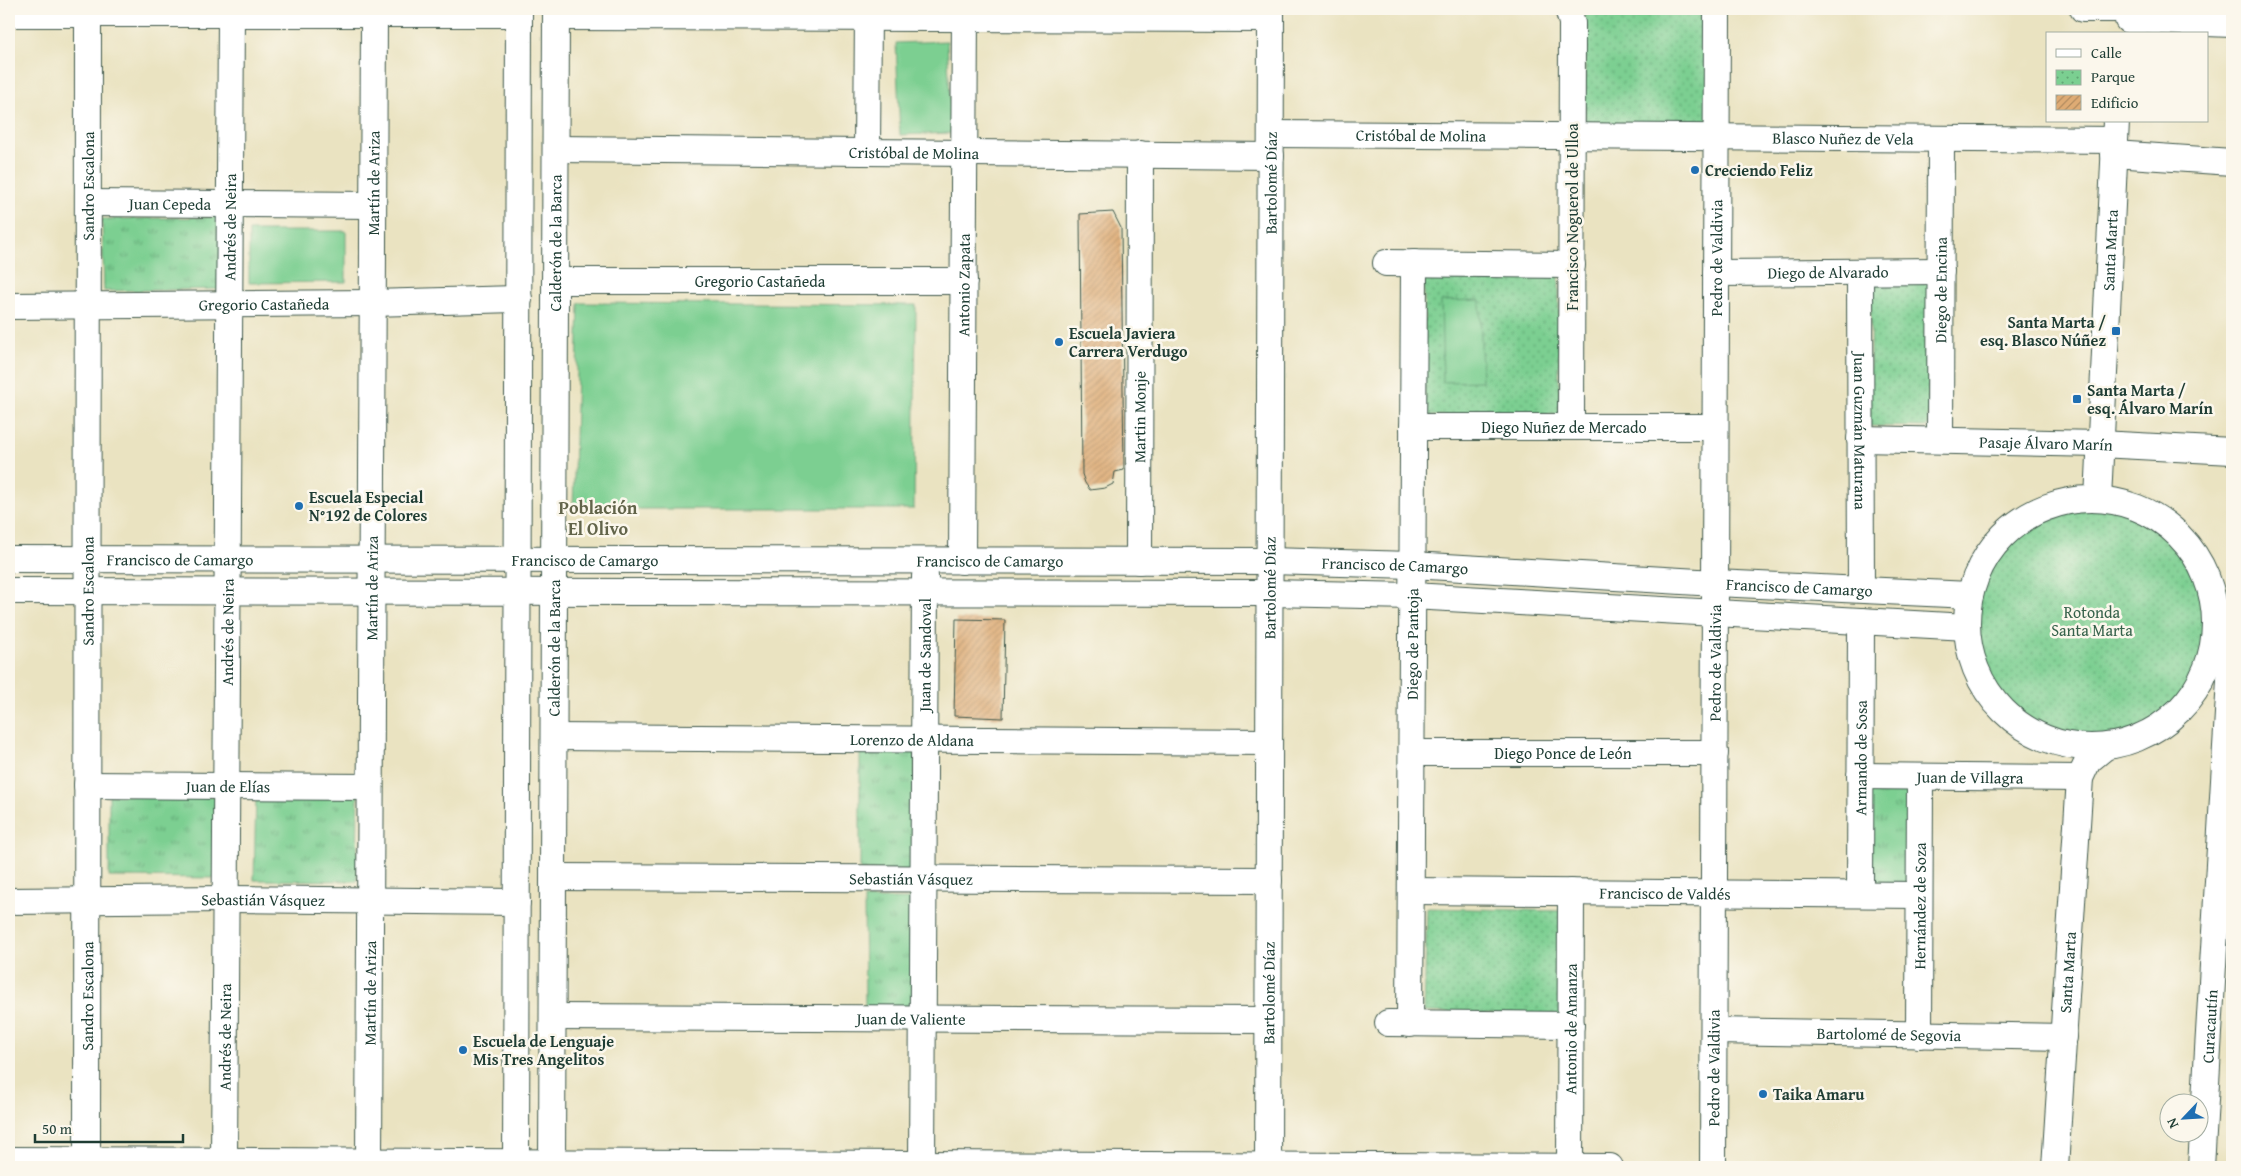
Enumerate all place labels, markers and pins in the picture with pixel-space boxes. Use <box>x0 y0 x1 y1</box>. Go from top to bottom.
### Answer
place label: Creciendo Feliz <box>1705 158 1813 182</box>
marker: Creciendo Feliz <box>1689 164 1701 176</box>
place label: Santa Marta / esq. Blasco Núñez <box>1980 310 2106 352</box>
place label: Escuela Javiera Carrera Verdugo <box>1069 321 1188 363</box>
marker: Santa Marta / esq. Blasco Núñez <box>2110 325 2122 337</box>
marker: Escuela Javiera Carrera Verdugo <box>1053 336 1065 348</box>
place label: Santa Marta / esq. Álvaro Marín <box>2087 378 2213 420</box>
marker: Santa Marta / esq. Álvaro Marín <box>2071 393 2083 405</box>
place label: Escuela Especial N°192 de Colores <box>309 485 427 527</box>
marker: Escuela Especial N°192 de Colores <box>293 500 305 512</box>
place label: Escuela de Lenguaje Mis Tres Angelitos <box>473 1029 614 1071</box>
marker: Escuela de Lenguaje Mis Tres Angelitos <box>457 1044 469 1056</box>
place label: Taika Amaru <box>1773 1082 1865 1106</box>
marker: Taika Amaru <box>1757 1088 1769 1100</box>

